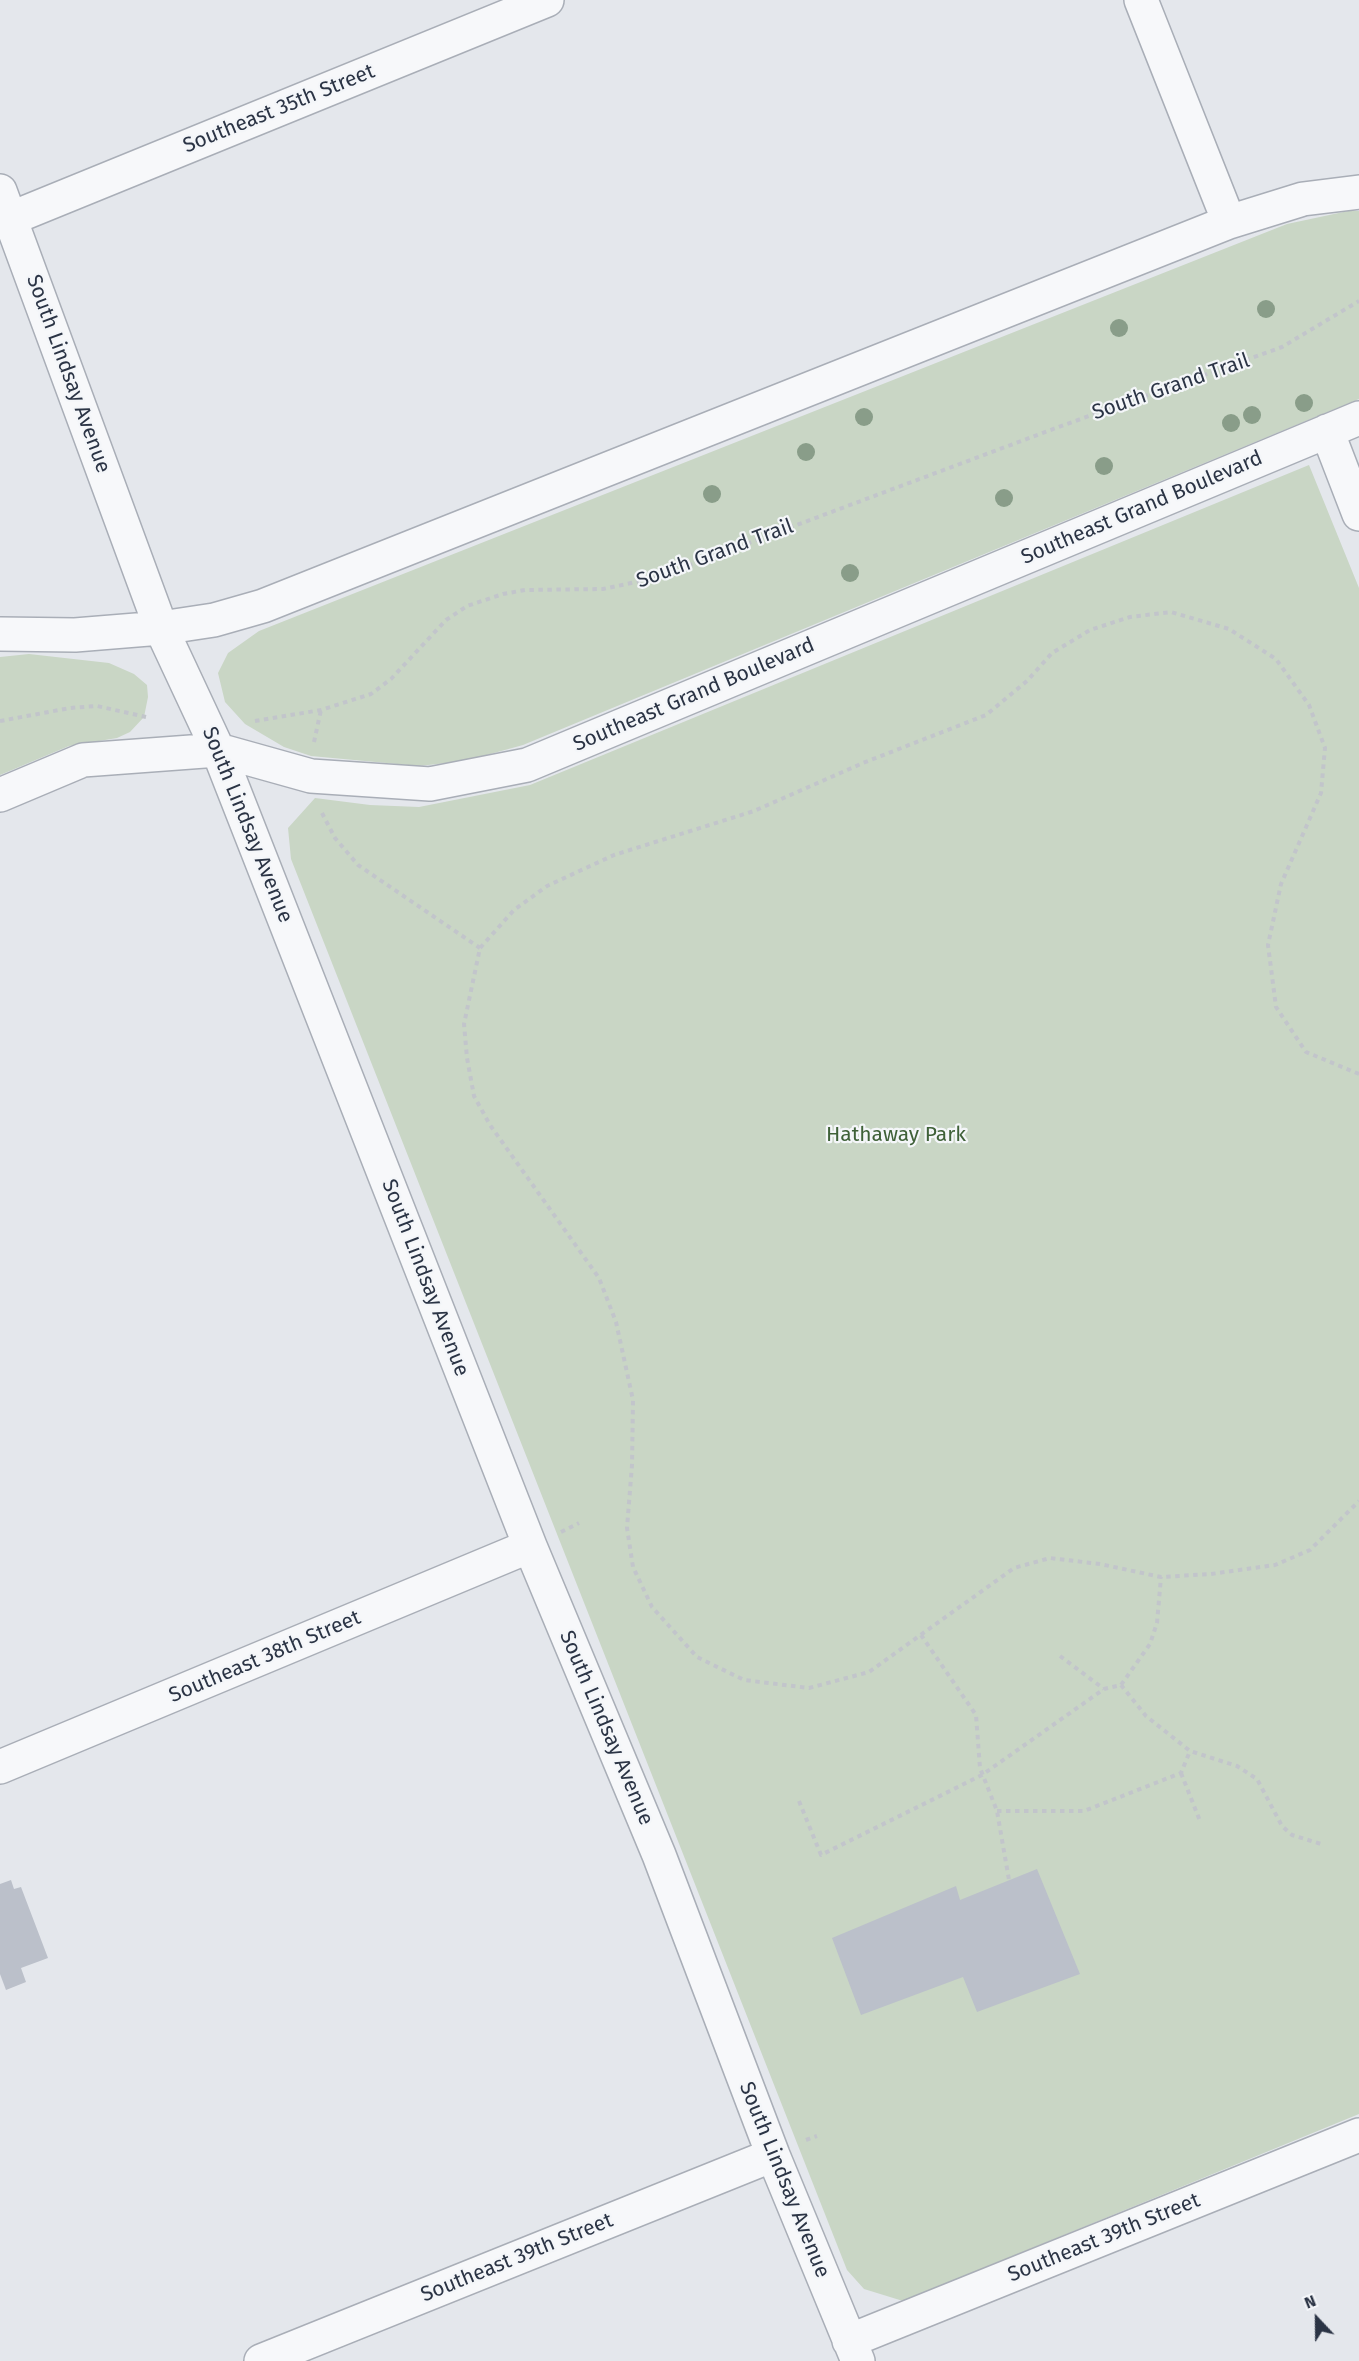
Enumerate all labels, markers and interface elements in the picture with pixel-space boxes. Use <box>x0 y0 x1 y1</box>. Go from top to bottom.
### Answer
street label: Southeast 35th Street <box>179 59 379 159</box>
street label: South Lindsay Avenue <box>20 272 116 476</box>
street label: South Grand Trail <box>1089 348 1253 426</box>
street label: Southeast Grand Boulevard <box>1017 446 1267 570</box>
street label: South Grand Trail <box>633 514 797 594</box>
street label: Southeast Grand Boulevard <box>569 633 819 757</box>
street label: South Lindsay Avenue <box>196 723 298 927</box>
park label: Hathaway Park <box>826 1122 966 1148</box>
street label: South Lindsay Avenue <box>376 1176 474 1380</box>
street label: Southeast 38th Street <box>165 1605 365 1709</box>
street label: South Lindsay Avenue <box>554 1627 658 1829</box>
street label: South Lindsay Avenue <box>733 2078 835 2282</box>
street label: Southeast 39th Street <box>1004 2188 1204 2288</box>
street label: Southeast 39th Street <box>417 2208 617 2308</box>
north arrow <box>1287 2289 1347 2349</box>
text: N <box>1302 2291 1319 2313</box>

